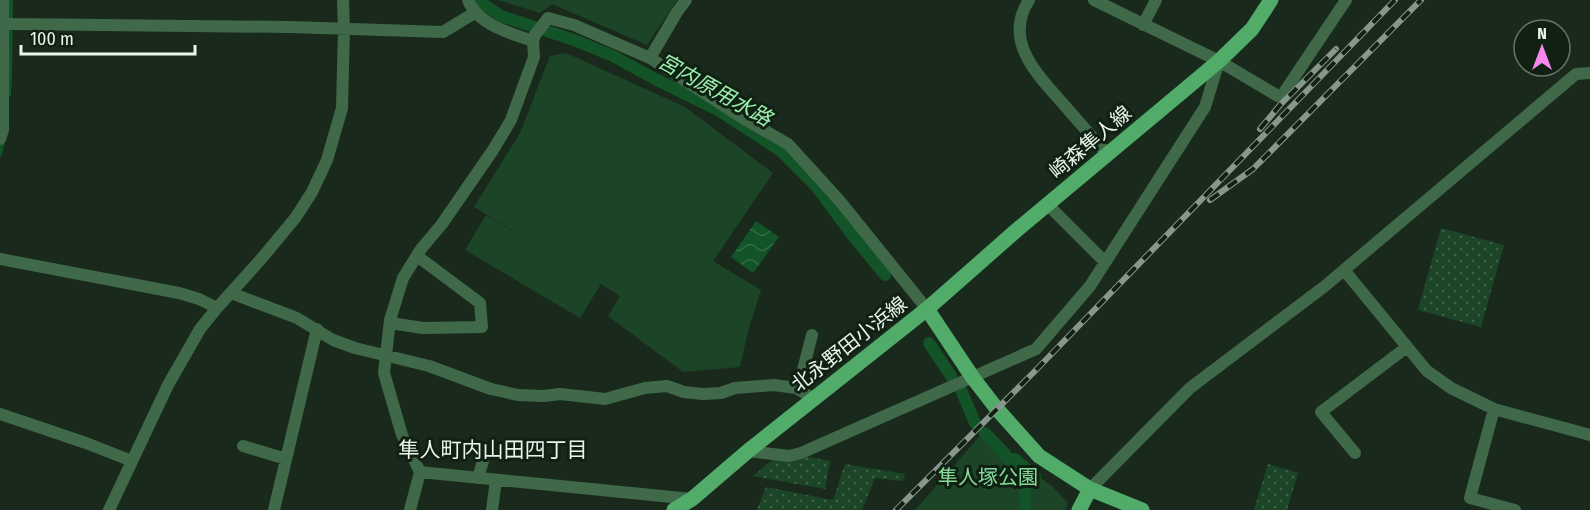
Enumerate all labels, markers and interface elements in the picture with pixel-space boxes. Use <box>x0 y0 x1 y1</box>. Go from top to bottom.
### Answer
scale bar <box>21 18 195 56</box>
north arrow <box>1512 18 1572 78</box>
text: N <box>1537 24 1547 43</box>
text: 100 m <box>30 28 74 50</box>
water label: 宮内原用水路 <box>654 48 778 133</box>
street label: 崎森隼人線 <box>1044 101 1136 183</box>
street label: 北永野田小浜線 <box>786 291 912 397</box>
district label: 隼人町内山田四丁目 <box>399 437 588 463</box>
park label: 隼人塚公園 <box>938 465 1038 489</box>

